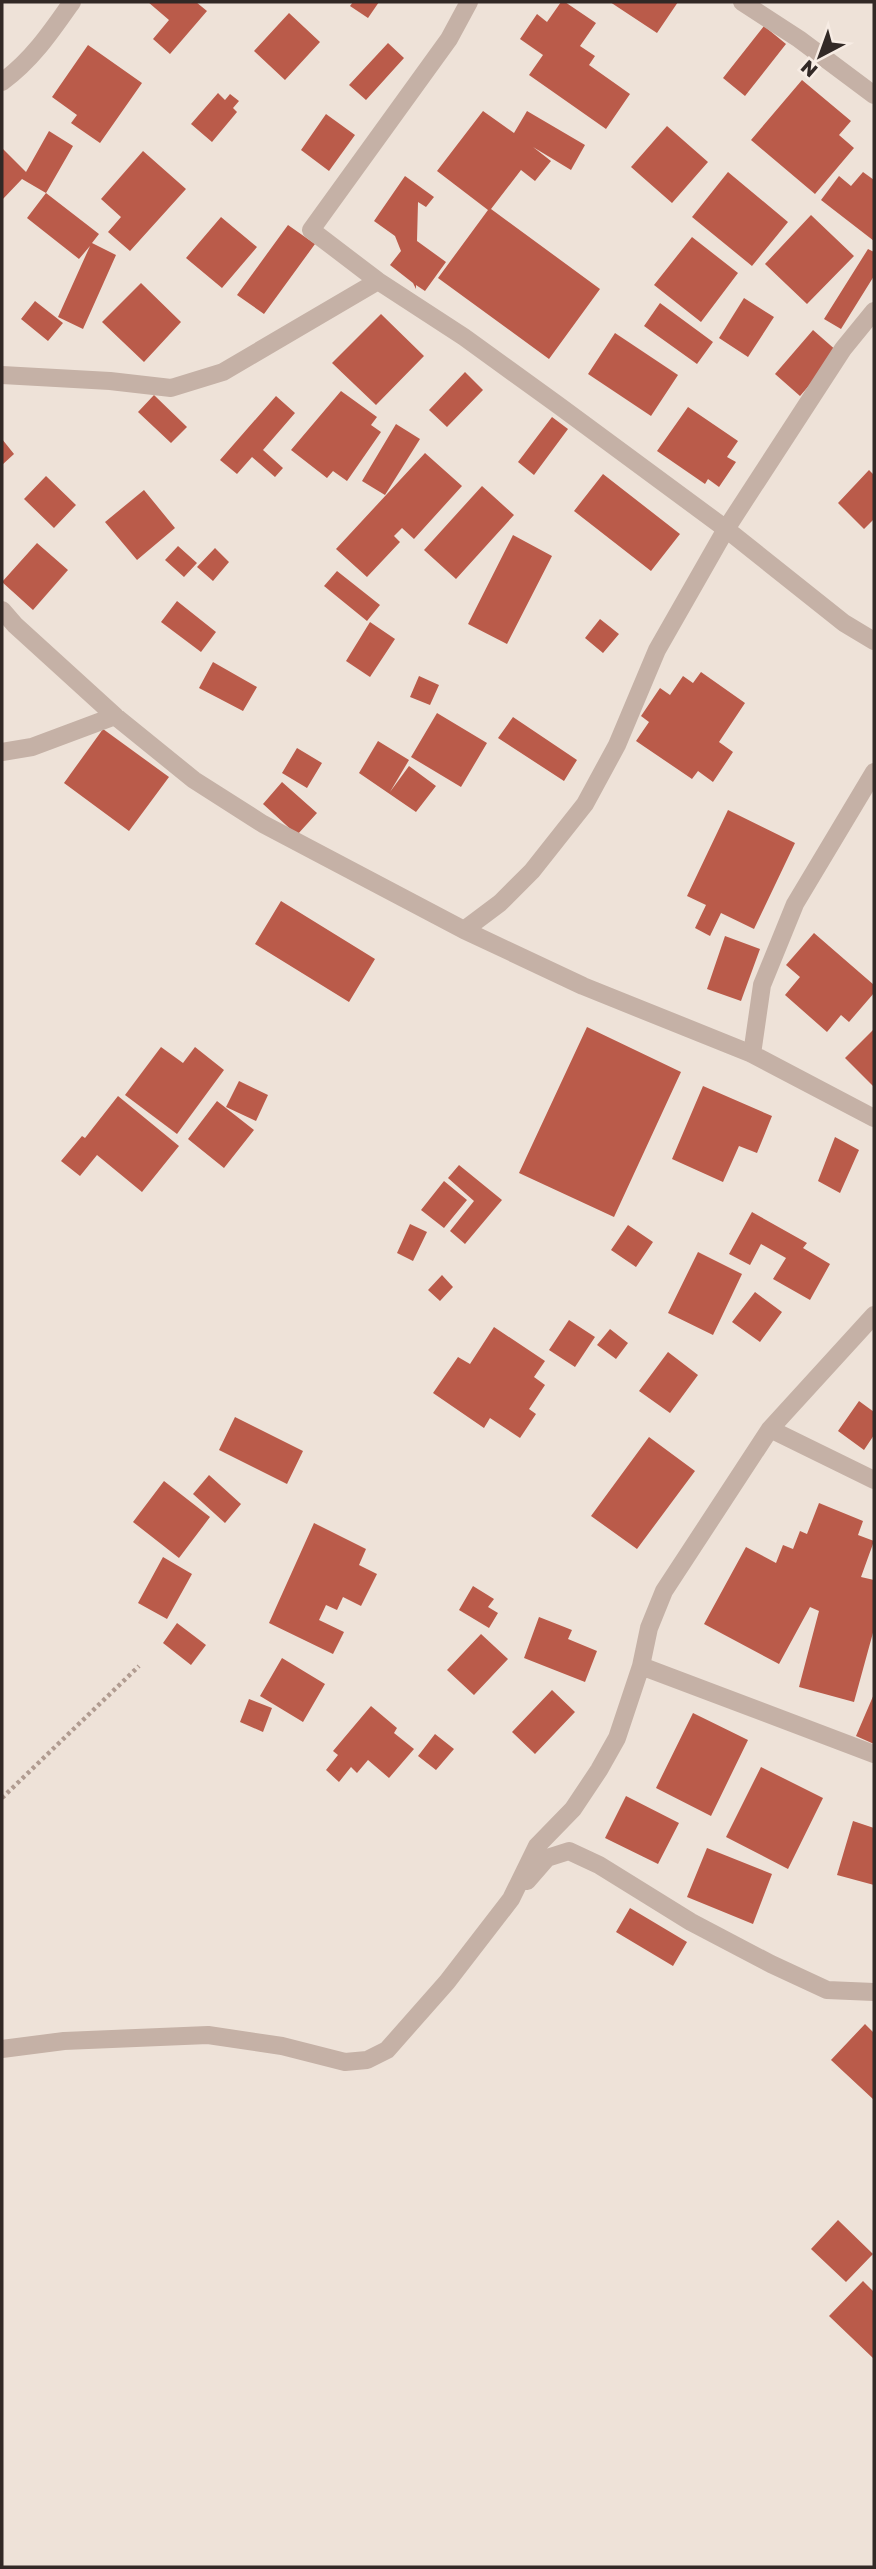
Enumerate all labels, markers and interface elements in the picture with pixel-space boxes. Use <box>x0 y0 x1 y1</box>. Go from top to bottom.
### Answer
north arrow <box>785 21 855 91</box>
text: N <box>796 56 822 83</box>

